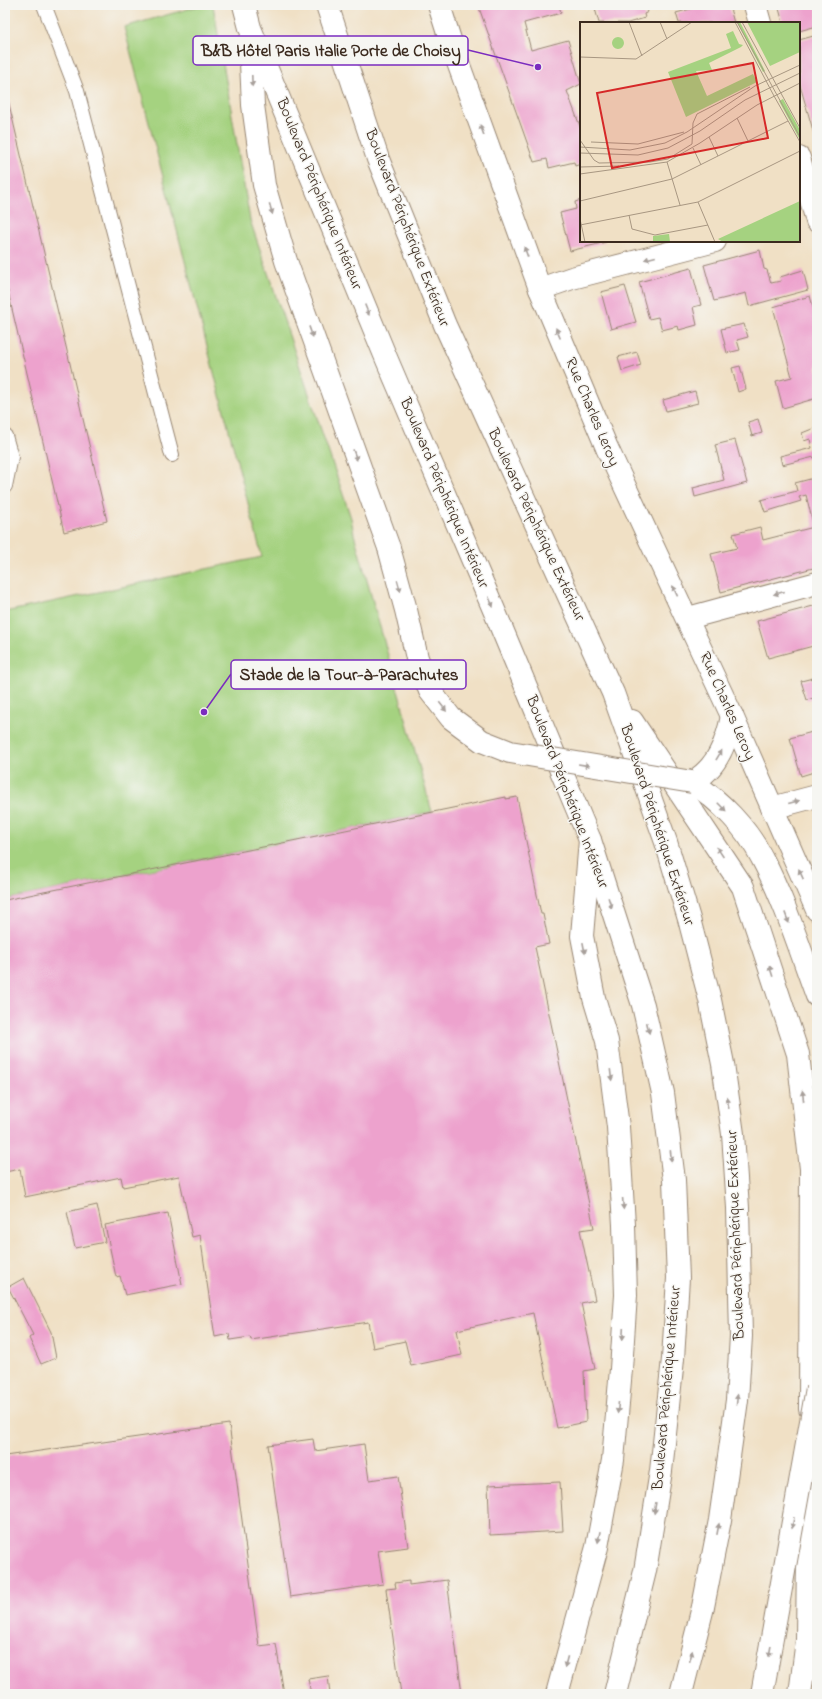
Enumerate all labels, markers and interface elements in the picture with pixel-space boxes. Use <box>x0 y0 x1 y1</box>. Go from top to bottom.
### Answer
inset map <box>580 22 800 242</box>
callout: B&B Hôtel Paris Italie Porte de Choisy <box>193 36 468 65</box>
text: B&B Hôtel Paris Italie Porte de Choisy <box>200 39 461 66</box>
one-way arrow <box>248 75 255 87</box>
street label: Boulevard Périphérique Intérieur <box>269 93 369 294</box>
one-way arrow <box>479 123 485 135</box>
street label: Boulevard Périphérique Extérieur <box>358 125 456 331</box>
one-way arrow <box>268 203 274 215</box>
one-way arrow <box>523 245 529 257</box>
one-way arrow <box>644 255 656 261</box>
one-way arrow <box>364 304 370 316</box>
one-way arrow <box>555 326 561 338</box>
one-way arrow <box>309 327 315 339</box>
street label: Rue Charles Leroy <box>558 354 626 470</box>
street label: Boulevard Périphérique Intérieur <box>392 393 495 592</box>
street label: Boulevard Périphérique Extérieur <box>480 424 591 625</box>
one-way arrow <box>352 449 358 461</box>
one-way arrow <box>396 580 402 592</box>
one-way arrow <box>672 586 678 597</box>
one-way arrow <box>773 590 785 596</box>
one-way arrow <box>488 596 494 607</box>
street label: Rue Charles Leroy <box>692 648 762 764</box>
callout: Stade de la Tour-à-Parachutes <box>231 660 466 689</box>
text: Stade de la Tour-à-Parachutes <box>240 663 459 688</box>
street label: Boulevard Périphérique Intérieur <box>519 691 615 892</box>
one-way arrow <box>438 701 447 712</box>
street label: Boulevard Périphérique Extérieur <box>613 720 701 929</box>
one-way arrow <box>715 749 722 761</box>
one-way arrow <box>578 762 590 768</box>
one-way arrow <box>789 799 801 805</box>
one-way arrow <box>717 802 727 812</box>
one-way arrow <box>716 847 724 857</box>
one-way arrow <box>798 867 804 879</box>
one-way arrow <box>607 898 613 910</box>
one-way arrow <box>785 912 791 924</box>
one-way arrow <box>582 942 588 954</box>
one-way arrow <box>768 964 774 976</box>
one-way arrow <box>645 1022 651 1034</box>
one-way arrow <box>608 1069 614 1081</box>
one-way arrow <box>800 1090 806 1102</box>
one-way arrow <box>725 1097 731 1109</box>
street label: Boulevard Périphérique Extérieur <box>720 1129 752 1342</box>
one-way arrow <box>667 1149 674 1162</box>
one-way arrow <box>620 1198 626 1211</box>
street label: Boulevard Périphérique Intérieur <box>646 1285 688 1492</box>
one-way arrow <box>620 1328 627 1340</box>
one-way arrow <box>734 1394 740 1407</box>
one-way arrow <box>614 1402 621 1414</box>
one-way arrow <box>652 1502 658 1514</box>
one-way arrow <box>790 1516 796 1529</box>
one-way arrow <box>716 1523 722 1535</box>
one-way arrow <box>596 1531 602 1543</box>
one-way arrow <box>766 1644 772 1657</box>
one-way arrow <box>688 1650 694 1662</box>
one-way arrow <box>563 1657 569 1669</box>

